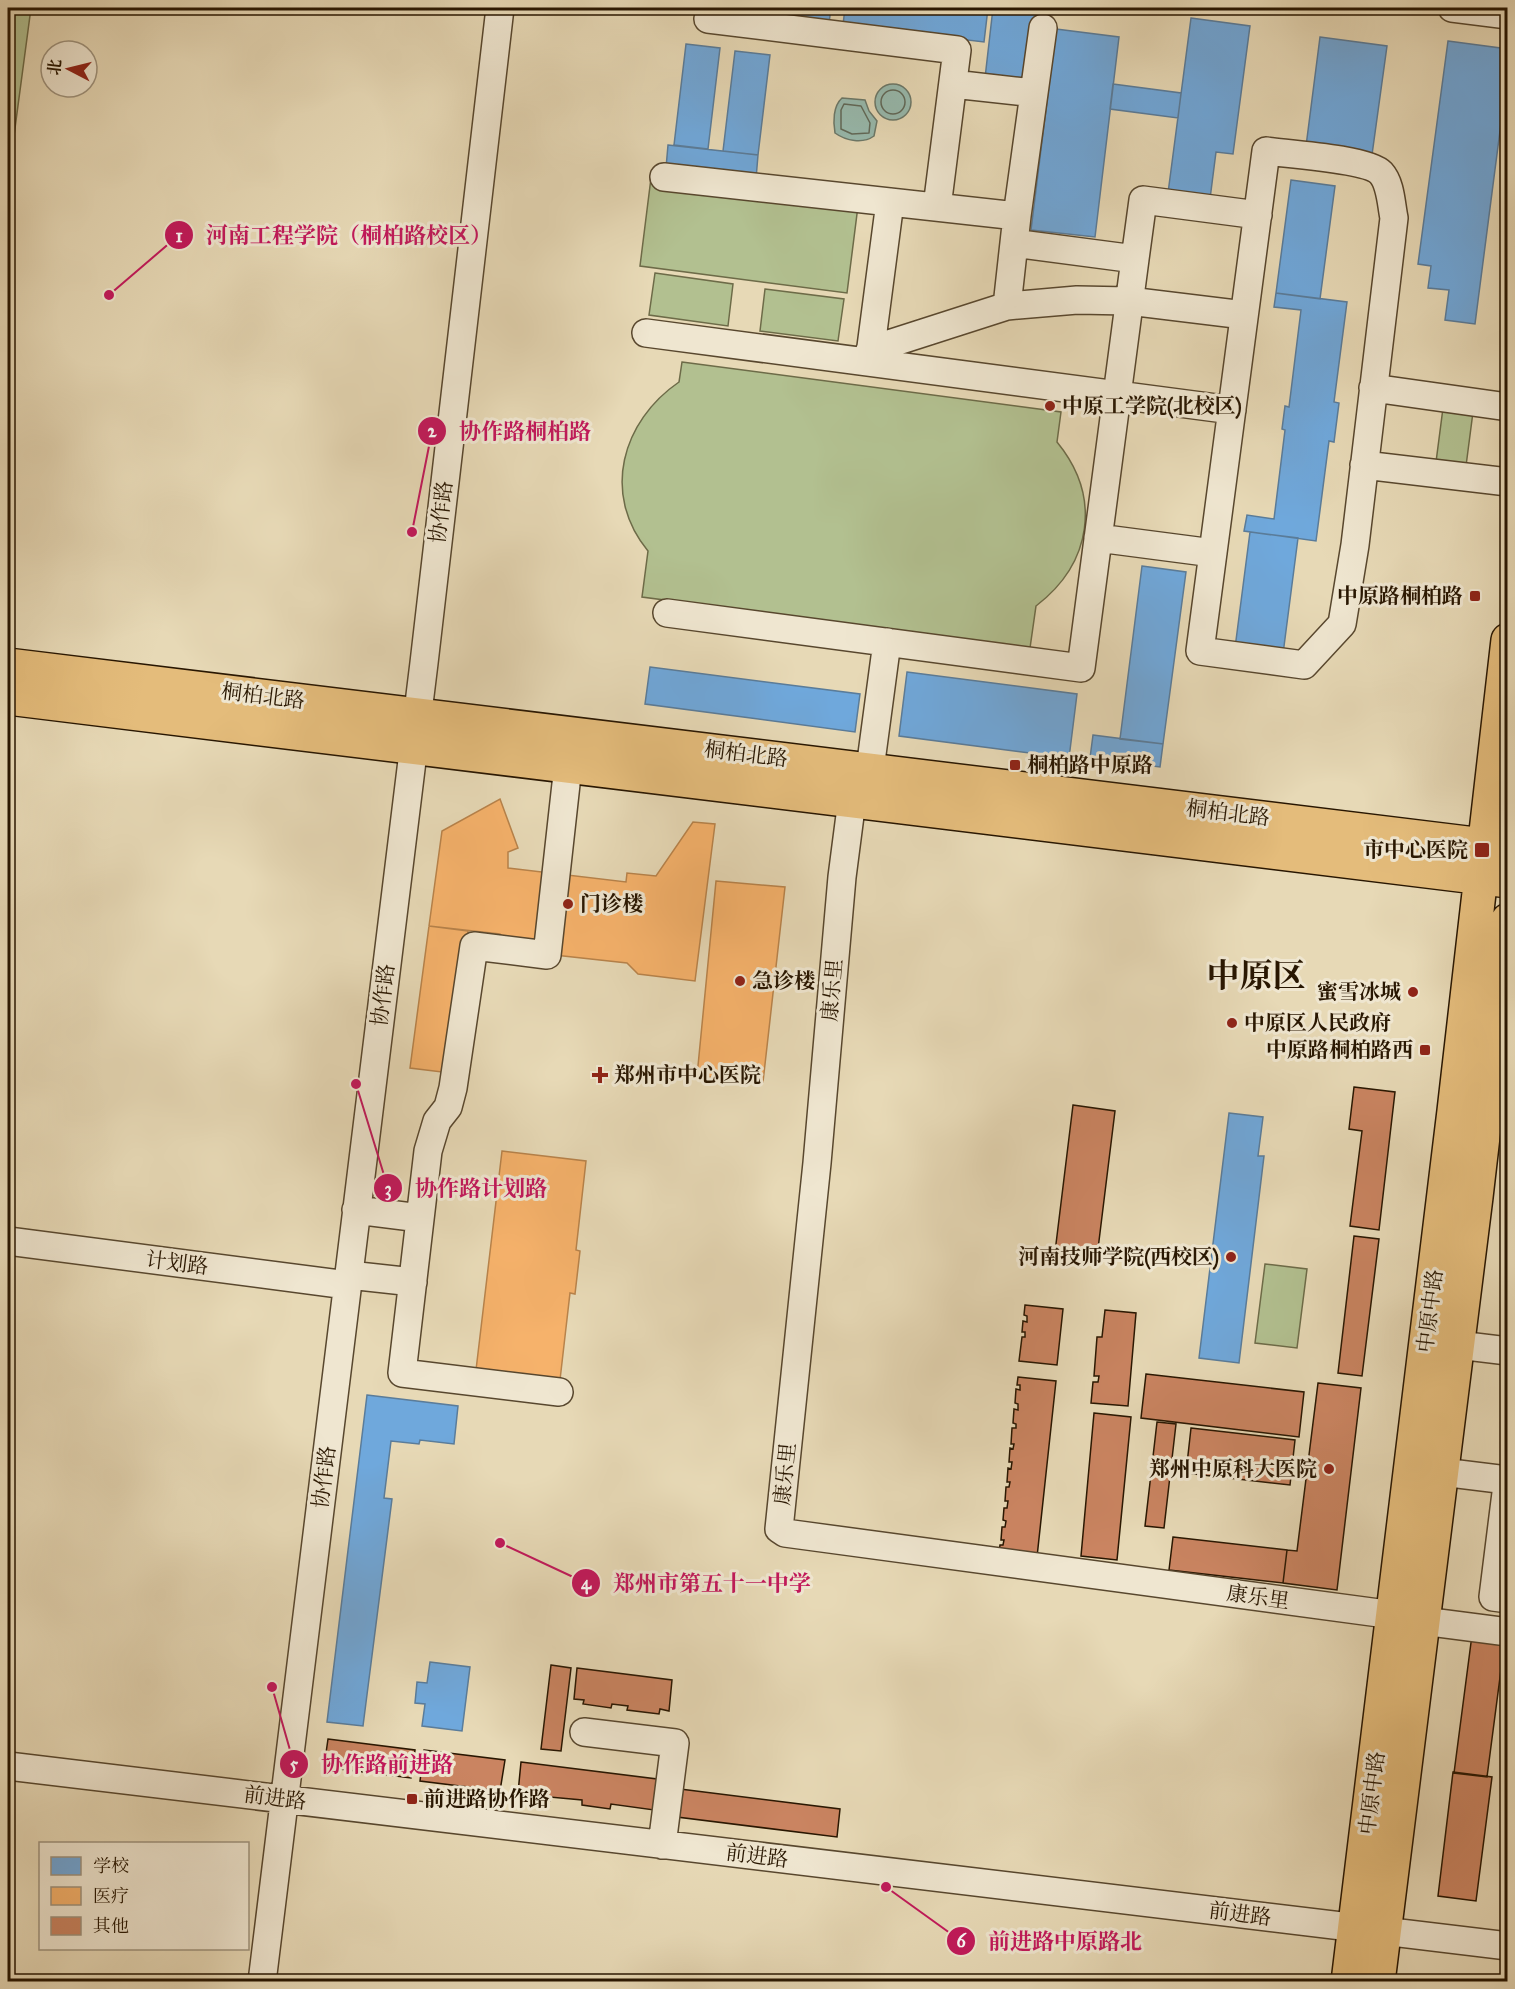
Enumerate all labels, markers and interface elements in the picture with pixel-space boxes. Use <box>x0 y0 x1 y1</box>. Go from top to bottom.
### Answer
north arrow <box>39 39 99 99</box>
text: 北 <box>44 58 65 76</box>
callout: 河南工程学院（桐柏路校区） <box>164 215 504 255</box>
text: 河南工程学院（桐柏路校区） <box>206 222 492 249</box>
text: 1 <box>175 225 183 247</box>
place label: 中原工学院(北校区) <box>1062 393 1242 419</box>
marker: 中原工学院(北校区) <box>1043 399 1057 413</box>
callout: 协作路桐柏路 <box>417 411 603 451</box>
text: 协作路桐柏路 <box>459 418 591 445</box>
text: 2 <box>428 420 438 442</box>
street label: 协作路 <box>424 479 458 545</box>
place label: 中原路桐柏路 <box>1337 583 1463 609</box>
marker: 中原路桐柏路 <box>1468 589 1482 603</box>
street label: 桐柏北路 <box>220 678 306 714</box>
street label: 桐柏北路 <box>703 736 789 772</box>
place label: 桐柏路中原路 <box>1027 752 1153 778</box>
marker: 桐柏路中原路 <box>1008 758 1022 772</box>
street label: 桐柏北路 <box>1185 795 1271 831</box>
place label: 市中心医院 <box>1363 837 1468 863</box>
marker: 市中心医院 <box>1473 841 1491 859</box>
place label: 门诊楼 <box>580 891 643 917</box>
marker: 门诊楼 <box>561 897 575 911</box>
district label: 中原区 <box>1207 956 1306 996</box>
street label: 康乐里 <box>816 957 848 1023</box>
street label: 协作路 <box>366 962 400 1028</box>
place label: 急诊楼 <box>752 968 815 994</box>
marker: 急诊楼 <box>733 974 747 988</box>
place label: 蜜雪冰城 <box>1317 979 1401 1005</box>
marker: 蜜雪冰城 <box>1406 985 1420 999</box>
place label: 中原区人民政府 <box>1244 1010 1391 1036</box>
marker: 中原区人民政府 <box>1225 1016 1239 1030</box>
place label: 中原路桐柏路西 <box>1266 1037 1413 1063</box>
marker: 中原路桐柏路西 <box>1418 1043 1432 1057</box>
place label: 郑州市中心医院 <box>614 1062 761 1088</box>
marker: 郑州市中心医院 <box>591 1066 609 1084</box>
callout: 协作路计划路 <box>373 1168 559 1208</box>
text: 协作路计划路 <box>415 1175 547 1202</box>
text: 3 <box>384 1178 392 1201</box>
place label: 河南技师学院(西校区) <box>1018 1244 1219 1270</box>
street label: 计划路 <box>144 1246 210 1280</box>
marker: 河南技师学院(西校区) <box>1224 1250 1238 1264</box>
street label: 中原中路 <box>1412 1268 1448 1354</box>
street label: 康乐里 <box>769 1441 801 1507</box>
street label: 协作路 <box>307 1444 341 1510</box>
place label: 郑州中原科大医院 <box>1149 1456 1317 1482</box>
marker: 郑州中原科大医院 <box>1322 1462 1336 1476</box>
callout: 郑州市第五十一中学 <box>571 1563 823 1603</box>
text: 郑州市第五十一中学 <box>613 1570 811 1597</box>
text: 4 <box>581 1572 592 1595</box>
street label: 康乐里 <box>1225 1580 1291 1614</box>
callout: 协作路前进路 <box>279 1744 465 1784</box>
street label: 中原中路 <box>1354 1750 1390 1836</box>
text: 协作路前进路 <box>321 1751 453 1778</box>
text: 5 <box>290 1753 299 1775</box>
street label: 前进路 <box>242 1781 308 1815</box>
place label: 前进路协作路 <box>424 1786 550 1812</box>
marker: 前进路协作路 <box>405 1792 419 1806</box>
street label: 前进路 <box>724 1839 790 1873</box>
legend <box>39 1842 249 1950</box>
text: 学校 <box>93 1855 129 1877</box>
text: 医疗 <box>93 1885 129 1907</box>
street label: 前进路 <box>1207 1897 1273 1931</box>
text: 其他 <box>93 1915 129 1937</box>
callout: 前进路中原路北 <box>946 1921 1154 1961</box>
text: 前进路中原路北 <box>988 1928 1142 1955</box>
text: 6 <box>956 1930 966 1952</box>

